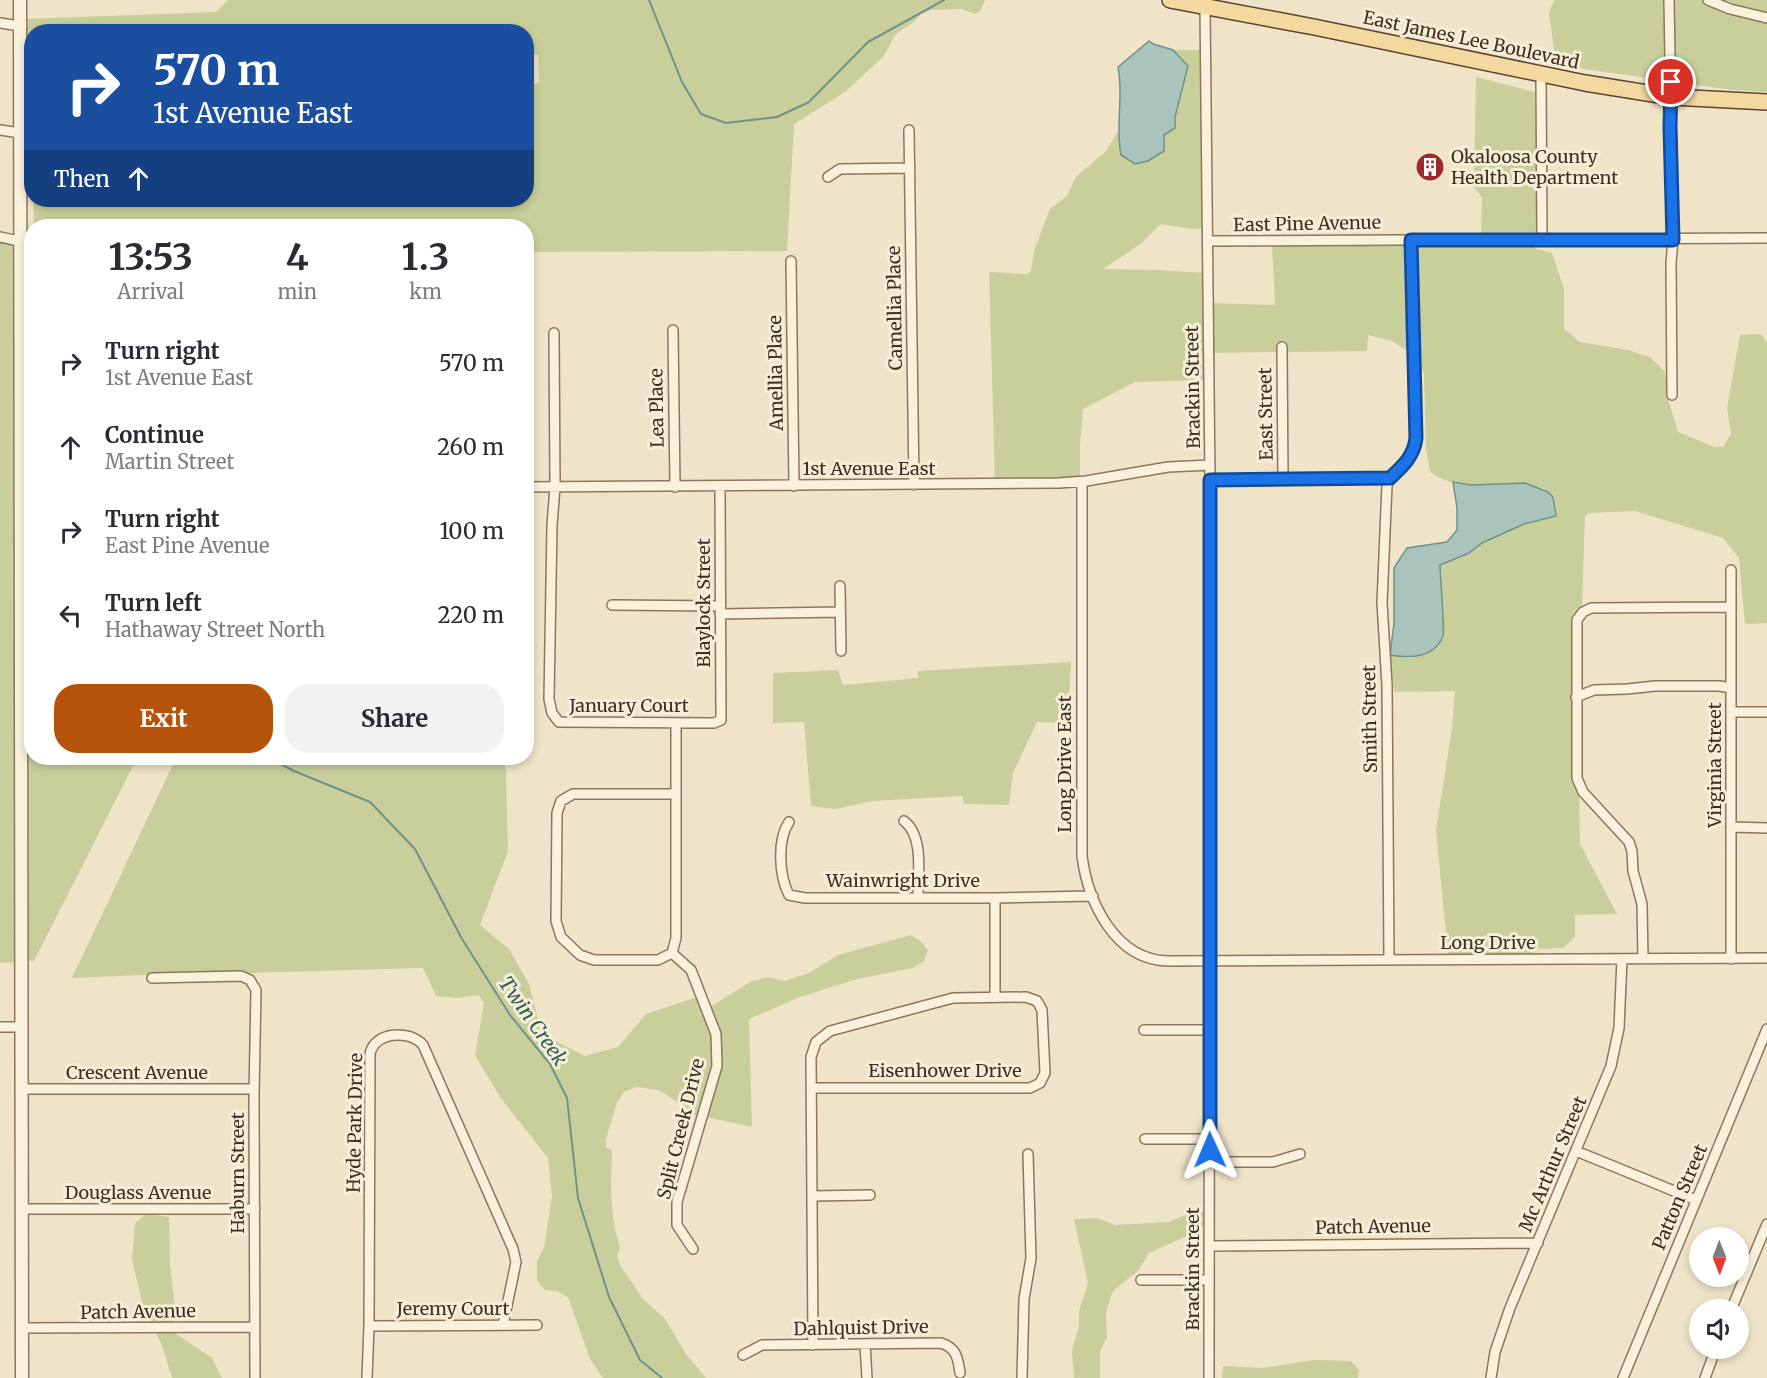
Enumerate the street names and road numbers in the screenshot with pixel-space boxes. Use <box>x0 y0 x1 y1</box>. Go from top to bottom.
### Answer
street label: East James Lee Boulevard <box>1361 5 1581 74</box>
street label: East Pine Avenue <box>1233 211 1381 236</box>
street label: Camellia Place <box>882 246 907 370</box>
street label: Amellia Place <box>763 315 788 432</box>
street label: Brackin Street <box>1180 325 1205 449</box>
street label: East Street <box>1253 367 1278 461</box>
street label: Lea Place <box>644 368 669 448</box>
street label: 1st Avenue East <box>802 457 936 480</box>
street label: Blaylock Street <box>692 538 715 668</box>
street label: Smith Street <box>1357 665 1382 773</box>
street label: January Court <box>568 694 689 717</box>
street label: Long Drive East <box>1053 695 1076 833</box>
street label: Virginia Street <box>1703 702 1726 829</box>
street label: Wainwright Drive <box>825 869 980 892</box>
street label: Long Drive <box>1440 931 1536 954</box>
street label: Hyde Park Drive <box>342 1053 367 1193</box>
street label: Split Creek Drive <box>652 1056 709 1202</box>
street label: Eisenhower Drive <box>868 1059 1022 1082</box>
street label: Crescent Avenue <box>66 1061 208 1084</box>
street label: Mc Arthur Street <box>1514 1092 1592 1235</box>
street label: Haburn Street <box>226 1112 249 1234</box>
street label: Patton Street <box>1647 1140 1712 1253</box>
street label: Douglass Avenue <box>65 1181 211 1204</box>
street label: Brackin Street <box>1181 1207 1204 1331</box>
street label: Patch Avenue <box>1315 1214 1431 1239</box>
street label: Jeremy Court <box>395 1297 510 1320</box>
street label: Patch Avenue <box>80 1299 196 1324</box>
street label: Dahlquist Drive <box>793 1315 929 1340</box>

